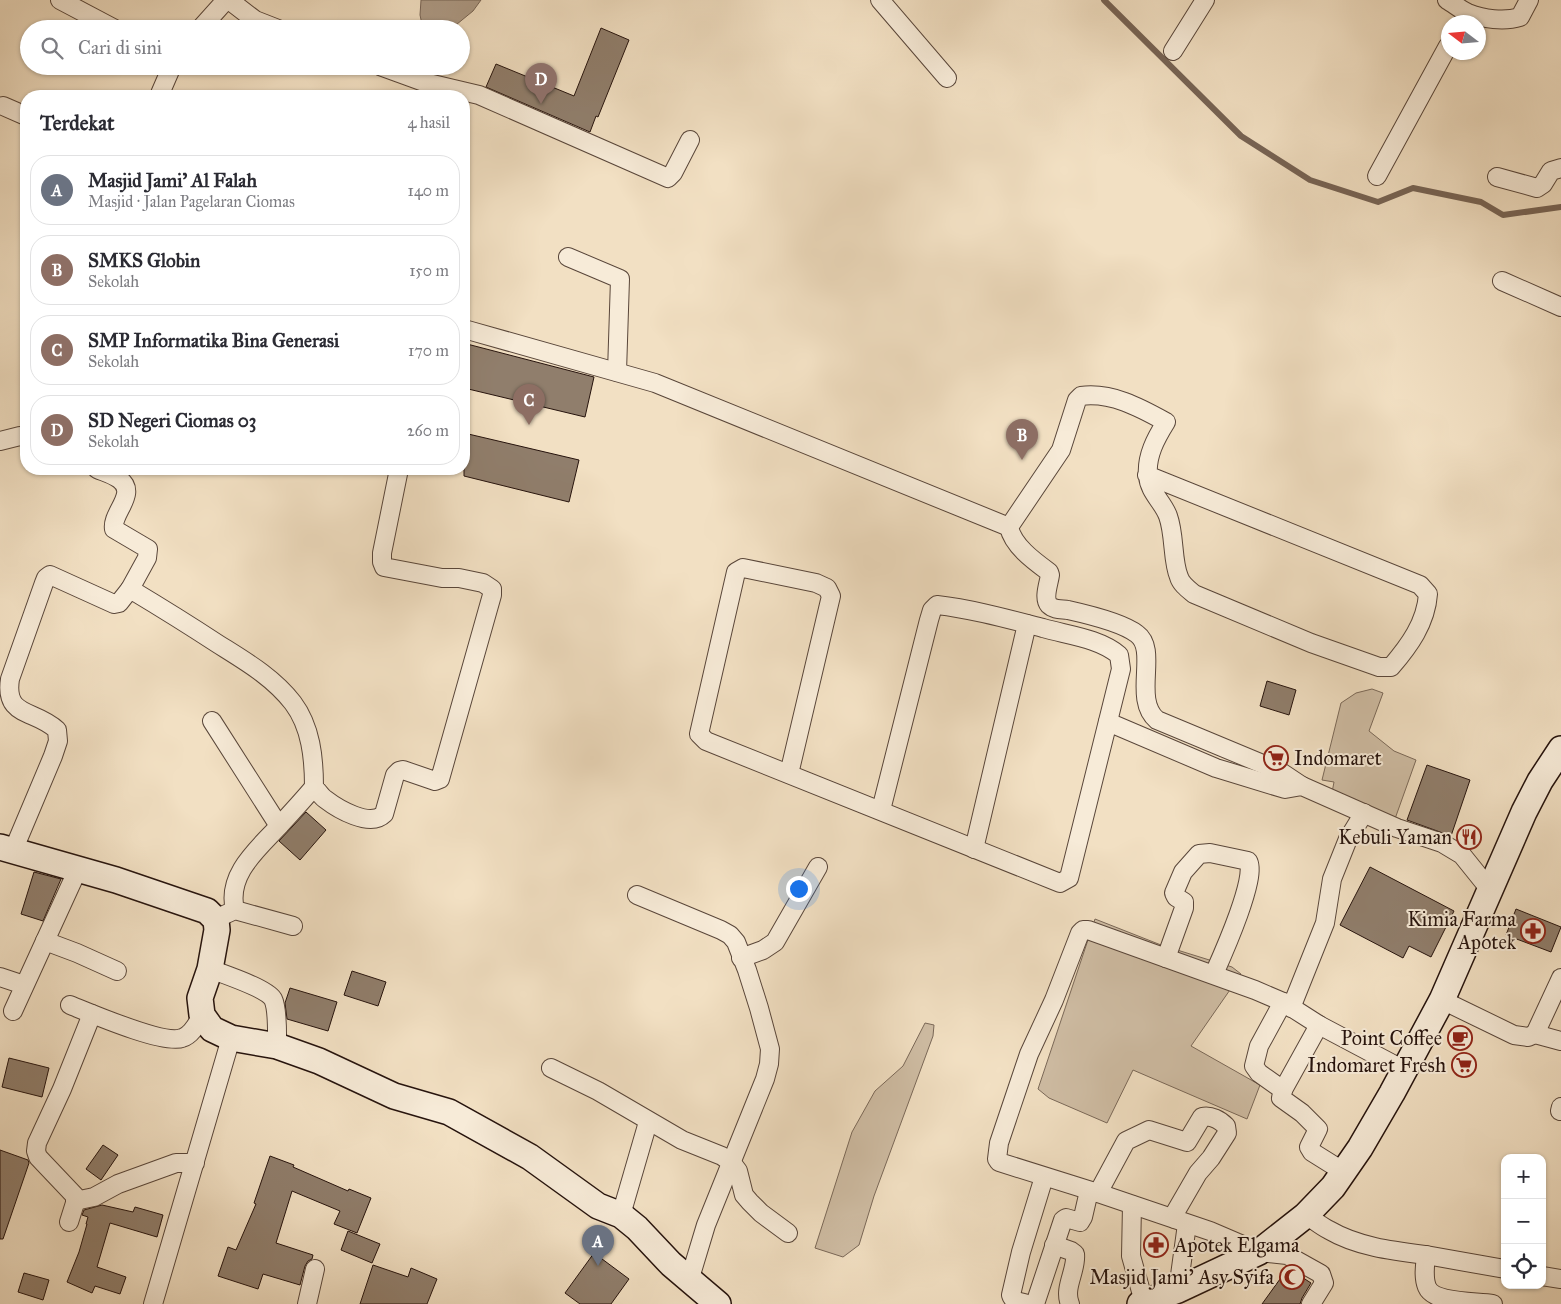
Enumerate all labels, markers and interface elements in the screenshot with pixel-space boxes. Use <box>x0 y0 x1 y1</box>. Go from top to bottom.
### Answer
north arrow <box>1441 15 1486 60</box>
search box <box>20 20 470 75</box>
icon: search <box>38 34 66 62</box>
text: Cari di sini <box>78 36 162 59</box>
pin: D <box>525 63 557 104</box>
text: Terdekat <box>40 110 114 136</box>
text: 4 hasil <box>407 113 450 132</box>
text: Masjid Jami' Al Falah <box>88 169 257 192</box>
text: A <box>52 181 62 200</box>
text: 140 m <box>408 181 449 200</box>
text: Masjid · Jalan Pagelaran Ciomas <box>88 192 295 211</box>
text: SMKS Globin <box>88 249 200 272</box>
text: B <box>52 261 62 280</box>
text: 150 m <box>409 261 449 280</box>
text: Sekolah <box>88 272 139 291</box>
text: SMP Informatika Bina Generasi <box>88 329 339 352</box>
text: C <box>52 341 62 360</box>
text: 170 m <box>408 341 449 360</box>
text: Sekolah <box>88 352 139 371</box>
pin: C <box>513 384 545 425</box>
text: SD Negeri Ciomas 03 <box>88 409 256 432</box>
pin: B <box>1006 419 1038 460</box>
text: D <box>51 421 63 440</box>
text: 260 m <box>407 421 449 440</box>
text: Sekolah <box>88 432 139 451</box>
supermarket icon: Indomaret <box>1263 745 1289 771</box>
place label: Indomaret <box>1294 746 1382 770</box>
restaurant icon: Kebuli Yaman <box>1456 824 1482 850</box>
place label: Kebuli Yaman <box>1338 825 1452 849</box>
your location <box>786 876 812 902</box>
place label: Kimia Farma Apotek <box>1407 907 1517 954</box>
pharmacy icon: Kimia Farma Apotek <box>1520 918 1546 944</box>
cafe icon: Point Coffee <box>1447 1025 1473 1051</box>
place label: Point Coffee <box>1341 1026 1442 1050</box>
supermarket icon: Indomaret Fresh <box>1451 1052 1477 1078</box>
place label: Indomaret Fresh <box>1307 1053 1446 1077</box>
map controls <box>1501 1154 1546 1289</box>
button: + <box>1501 1154 1546 1199</box>
button: − <box>1501 1199 1546 1244</box>
pin: A <box>582 1225 614 1266</box>
pharmacy icon: Apotek Elgama <box>1143 1232 1169 1258</box>
place label: Apotek Elgama <box>1173 1233 1300 1258</box>
button: locate <box>1501 1244 1546 1289</box>
mosque icon: Masjid Jami' Asy Syifa <box>1279 1264 1305 1290</box>
place label: Masjid Jami' Asy Syifa <box>1089 1265 1275 1290</box>

